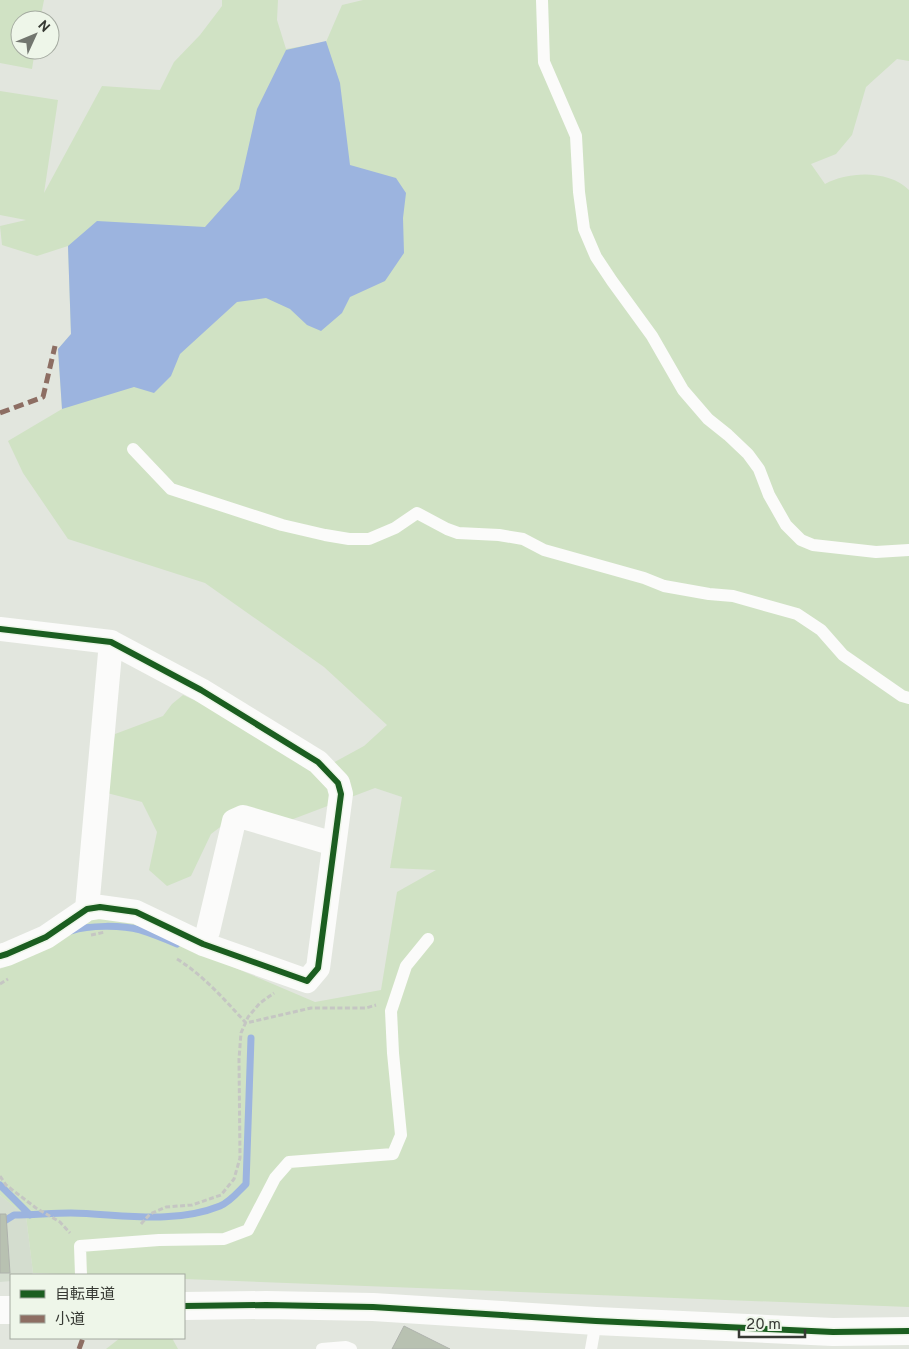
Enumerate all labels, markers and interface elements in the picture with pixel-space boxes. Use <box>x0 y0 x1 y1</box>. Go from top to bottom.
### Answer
north arrow <box>10 10 60 60</box>
text: N <box>34 17 53 37</box>
legend <box>10 1274 185 1339</box>
text: 自転車道 <box>55 1286 115 1305</box>
scale bar <box>739 1306 805 1338</box>
text: 小道 <box>55 1311 85 1330</box>
text: 20 m <box>746 1316 781 1335</box>

